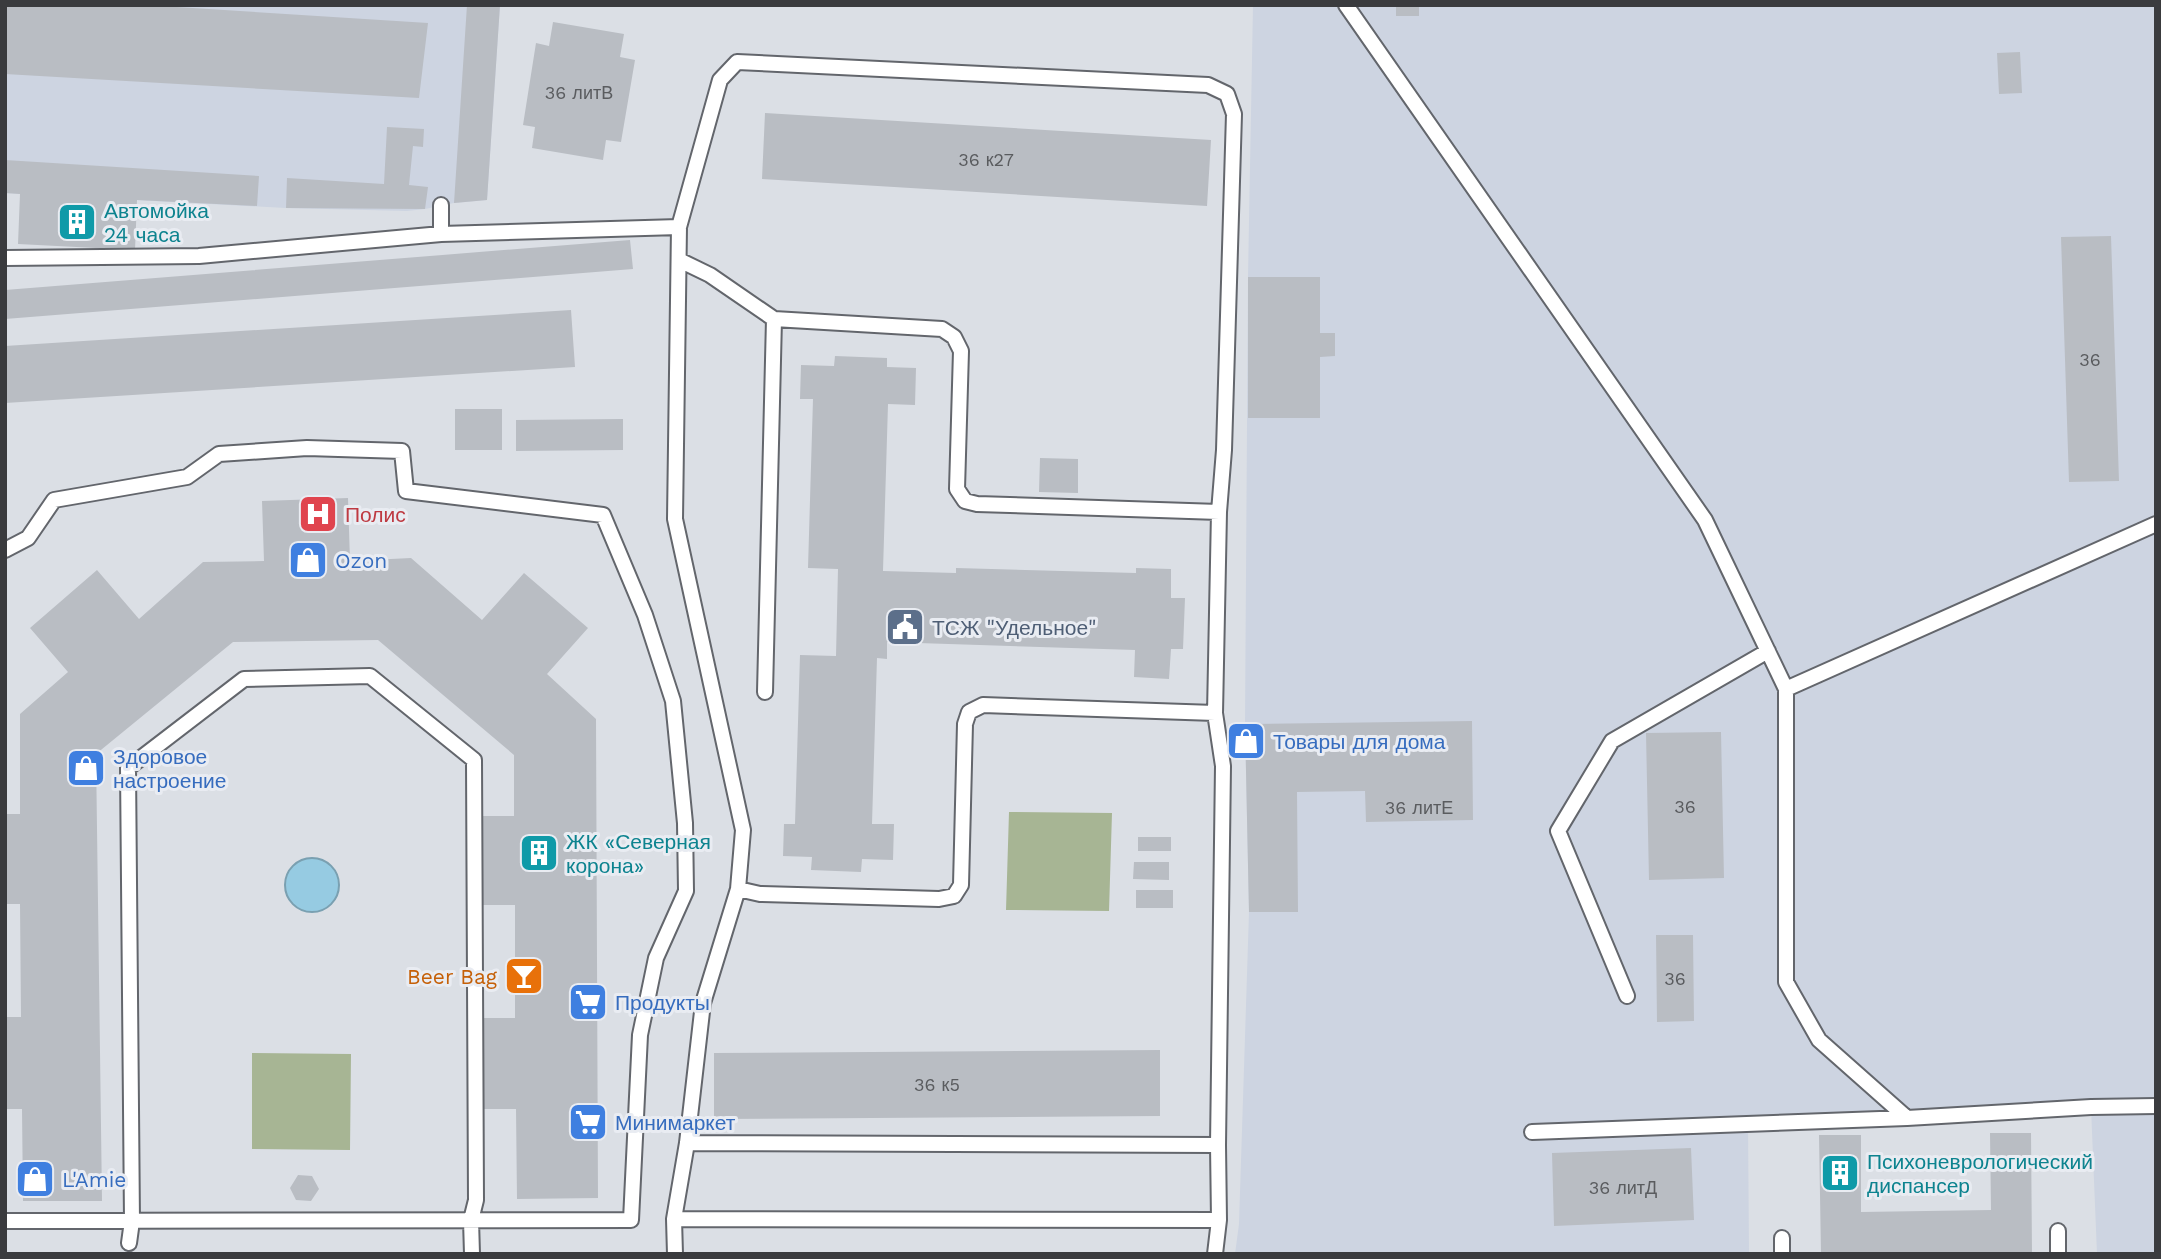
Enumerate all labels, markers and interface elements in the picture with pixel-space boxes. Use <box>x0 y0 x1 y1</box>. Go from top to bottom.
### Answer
house number: 36 литВ <box>545 82 613 103</box>
house number: 36 к27 <box>958 149 1014 170</box>
place label: Автомойка 24 часа <box>104 198 209 247</box>
building icon: Автомойка 24 часа <box>56 201 98 243</box>
house number: 36 <box>2079 349 2101 370</box>
hospital icon: Полис <box>297 493 339 535</box>
place label: Полис <box>345 502 406 527</box>
shop icon: Ozon <box>287 539 329 581</box>
place label: Ozon <box>335 548 387 573</box>
public building icon: ТСЖ "Удельное" <box>884 606 926 648</box>
place label: ТСЖ "Удельное" <box>932 615 1097 640</box>
shop icon: Товары для дома <box>1225 720 1267 762</box>
place label: Товары для дома <box>1273 729 1446 754</box>
place label: Здоровое настроение <box>113 744 226 793</box>
shop icon: Здоровое настроение <box>65 747 107 789</box>
house number: 36 <box>1674 796 1696 817</box>
house number: 36 литЕ <box>1385 797 1453 818</box>
place label: ЖК «Северная корона» <box>566 829 711 878</box>
building icon: ЖК «Северная корона» <box>518 832 560 874</box>
bar icon: Beer Bag <box>503 955 545 997</box>
place label: Beer Bag <box>407 964 498 989</box>
house number: 36 <box>1664 968 1686 989</box>
supermarket icon: Продукты <box>567 981 609 1023</box>
place label: Продукты <box>615 990 710 1015</box>
house number: 36 к5 <box>914 1074 960 1095</box>
supermarket icon: Минимаркет <box>567 1101 609 1143</box>
place label: Минимаркет <box>615 1110 736 1135</box>
place label: Психоневрологический диспансер <box>1867 1149 2093 1198</box>
building icon: Психоневрологический диспансер <box>1819 1152 1861 1194</box>
shop icon: L'Amie <box>14 1158 56 1200</box>
place label: L'Amie <box>62 1167 126 1192</box>
house number: 36 литД <box>1589 1177 1657 1198</box>

